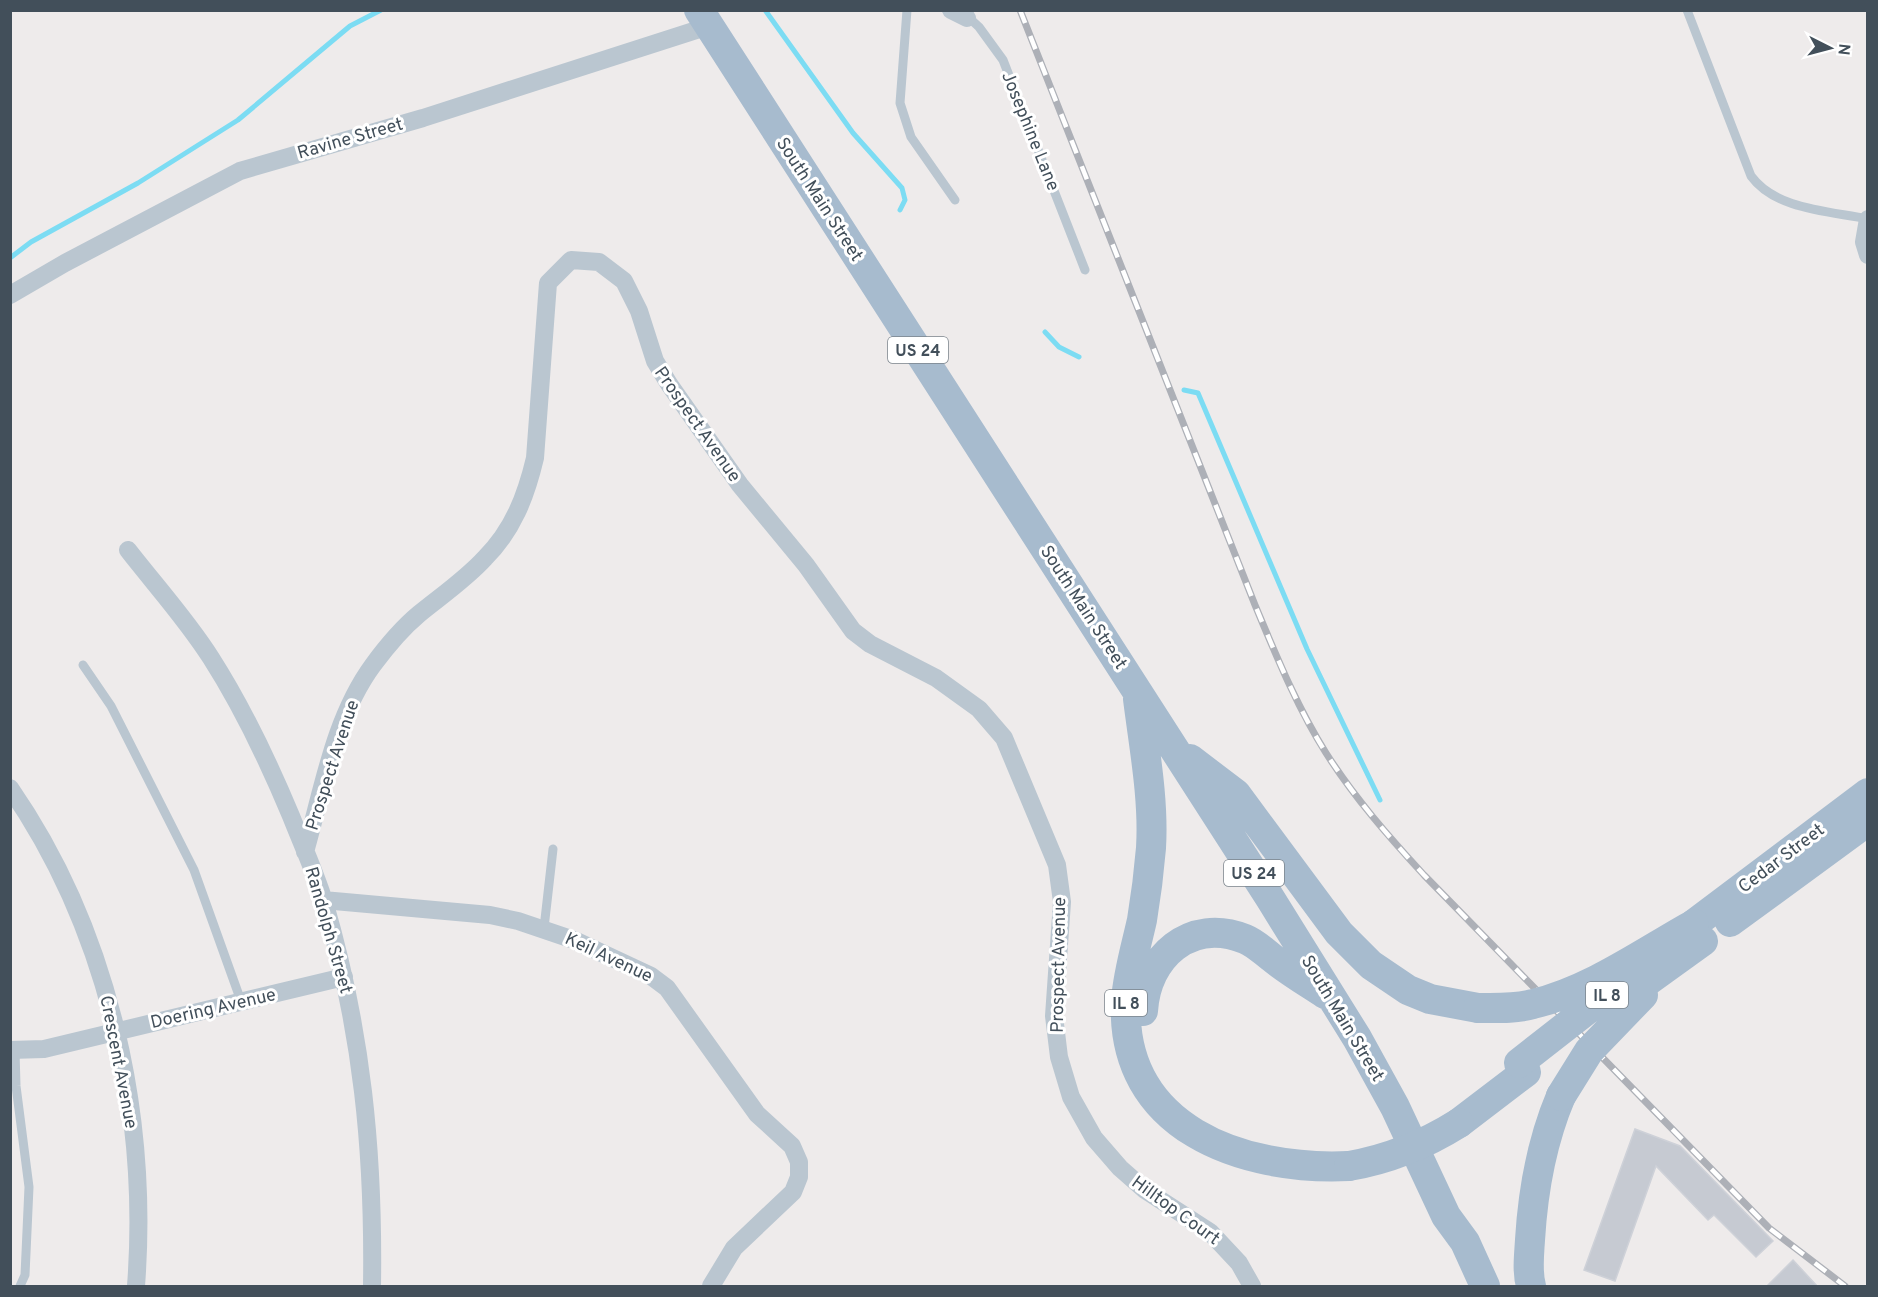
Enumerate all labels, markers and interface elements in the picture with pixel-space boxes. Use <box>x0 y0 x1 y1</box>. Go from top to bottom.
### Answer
north arrow <box>1800 18 1860 78</box>
text: N <box>1832 43 1853 56</box>
street label: Josephine Lane <box>995 68 1064 195</box>
street label: Ravine Street <box>295 113 406 166</box>
street label: South Main Street <box>770 133 867 266</box>
road number: US 24 <box>888 337 948 363</box>
street label: Prospect Avenue <box>648 363 745 487</box>
street label: South Main Street <box>1034 541 1131 674</box>
street label: Prospect Avenue <box>301 697 365 834</box>
street label: Cedar Street <box>1734 819 1830 899</box>
road number: US 24 <box>1224 860 1284 886</box>
street label: Randolph Street <box>298 864 357 996</box>
street label: Prospect Avenue <box>1047 897 1072 1033</box>
street label: Keil Avenue <box>561 928 656 989</box>
street label: South Main Street <box>1295 951 1388 1086</box>
road number: IL 8 <box>1586 982 1628 1008</box>
street label: Doering Avenue <box>148 984 278 1035</box>
road number: IL 8 <box>1105 990 1147 1016</box>
street label: Crescent Avenue <box>93 994 142 1131</box>
street label: Hilltop Court <box>1126 1171 1224 1251</box>

